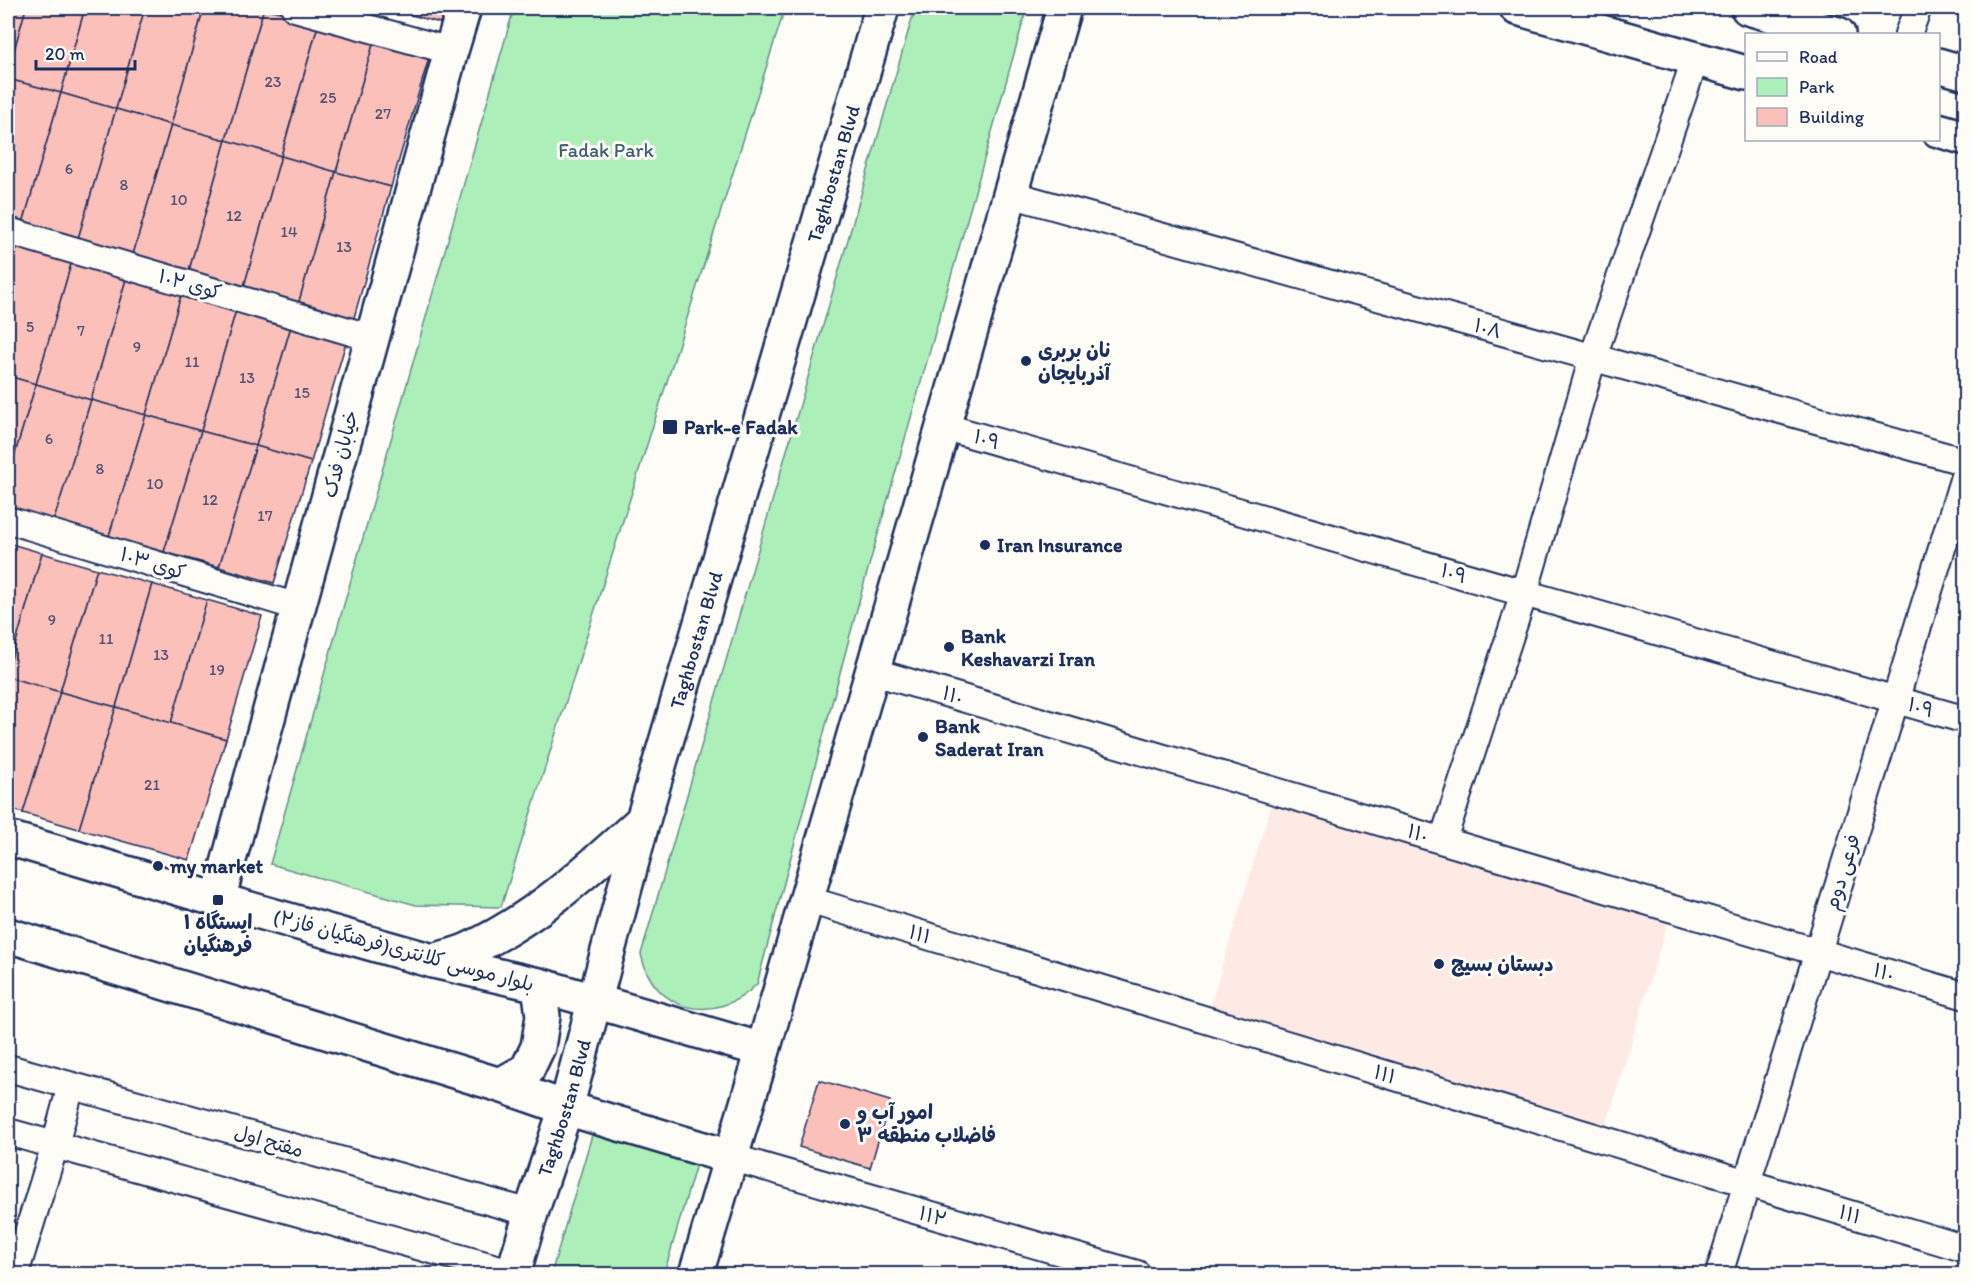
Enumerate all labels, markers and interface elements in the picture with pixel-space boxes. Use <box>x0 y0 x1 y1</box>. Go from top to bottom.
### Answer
scale bar <box>36 33 135 71</box>
legend <box>1745 33 1940 141</box>
text: 20 m <box>45 43 85 65</box>
text: Road <box>1799 46 1838 68</box>
house number: 23 <box>264 72 282 91</box>
text: Park <box>1799 76 1834 98</box>
house number: 25 <box>320 88 336 107</box>
street label: Taghbostan Blvd <box>802 102 865 245</box>
house number: 27 <box>375 104 391 123</box>
text: Building <box>1799 106 1865 128</box>
park label: Fadak Park <box>558 138 654 162</box>
house number: 6 <box>65 159 73 178</box>
house number: 8 <box>120 175 129 194</box>
house number: 10 <box>170 190 188 209</box>
house number: 12 <box>226 206 243 225</box>
house number: 14 <box>280 222 298 241</box>
house number: 13 <box>336 237 352 256</box>
street label: کوی ۱۰۲ <box>156 264 224 304</box>
street label: ۱۰۸ <box>1471 313 1505 343</box>
house number: 5 <box>26 317 34 336</box>
house number: 7 <box>77 321 85 340</box>
house number: 9 <box>133 337 141 356</box>
place label: نان بربری آذربایجان <box>1038 338 1112 386</box>
house number: 11 <box>185 352 200 371</box>
marker: نان بربری آذربایجان <box>1019 354 1033 368</box>
house number: 13 <box>239 368 255 387</box>
house number: 15 <box>294 383 310 402</box>
street label: خیابان فدک <box>317 408 363 500</box>
place label: Park-e Fadak <box>684 415 798 439</box>
marker: Park-e Fadak <box>661 418 679 436</box>
street label: ۱۰۹ <box>971 424 1003 454</box>
house number: 6 <box>45 429 53 448</box>
house number: 8 <box>96 459 105 478</box>
house number: 10 <box>146 474 164 493</box>
house number: 12 <box>202 490 219 509</box>
house number: 17 <box>257 506 273 525</box>
place label: Iran Insurance <box>997 533 1123 557</box>
marker: Iran Insurance <box>978 538 992 552</box>
street label: کوی ۱۰۳ <box>117 542 189 584</box>
street label: ۱۰۹ <box>1438 558 1470 588</box>
street label: Taghbostan Blvd <box>664 568 728 712</box>
house number: 9 <box>48 610 56 629</box>
place label: Bank Keshavarzi Iran <box>961 624 1096 671</box>
house number: 11 <box>99 629 114 648</box>
marker: Bank Keshavarzi Iran <box>942 640 956 654</box>
house number: 13 <box>153 645 169 664</box>
house number: 19 <box>209 660 225 679</box>
street label: ۱۱۰ <box>939 680 967 710</box>
street label: ۱۰۹ <box>1905 692 1937 722</box>
place label: Bank Saderat Iran <box>935 714 1044 761</box>
marker: Bank Saderat Iran <box>916 730 930 744</box>
house number: 21 <box>144 775 160 794</box>
street label: ۱۱۰ <box>1404 818 1432 848</box>
street label: فرعی دوم <box>1819 831 1869 914</box>
place label: my market <box>169 854 264 879</box>
marker: my market <box>151 859 165 873</box>
marker: ایستگاه ۱ فرهنگیان <box>211 893 225 907</box>
street label: بلوار موسی کلانتری(فرهنگیان فاز۲) <box>271 904 537 997</box>
place label: ایستگاه ۱ فرهنگیان <box>184 910 252 957</box>
street label: ۱۱۱ <box>906 919 934 949</box>
place label: دبستان بسیج <box>1451 952 1554 977</box>
marker: دبستان بسیج <box>1432 957 1446 971</box>
street label: ۱۱۰ <box>1871 958 1897 986</box>
street label: Taghbostan Blvd <box>532 1036 596 1180</box>
street label: ۱۱۱ <box>1371 1059 1399 1089</box>
place label: امور آب و فاضلاب منطقه ۳ <box>855 1100 996 1148</box>
marker: امور آب و فاضلاب منطقه ۳ <box>838 1117 852 1131</box>
street label: مفتح اول <box>231 1120 306 1164</box>
street label: ۱۱۱ <box>1836 1199 1864 1229</box>
street label: ۱۱۲ <box>916 1201 950 1231</box>

